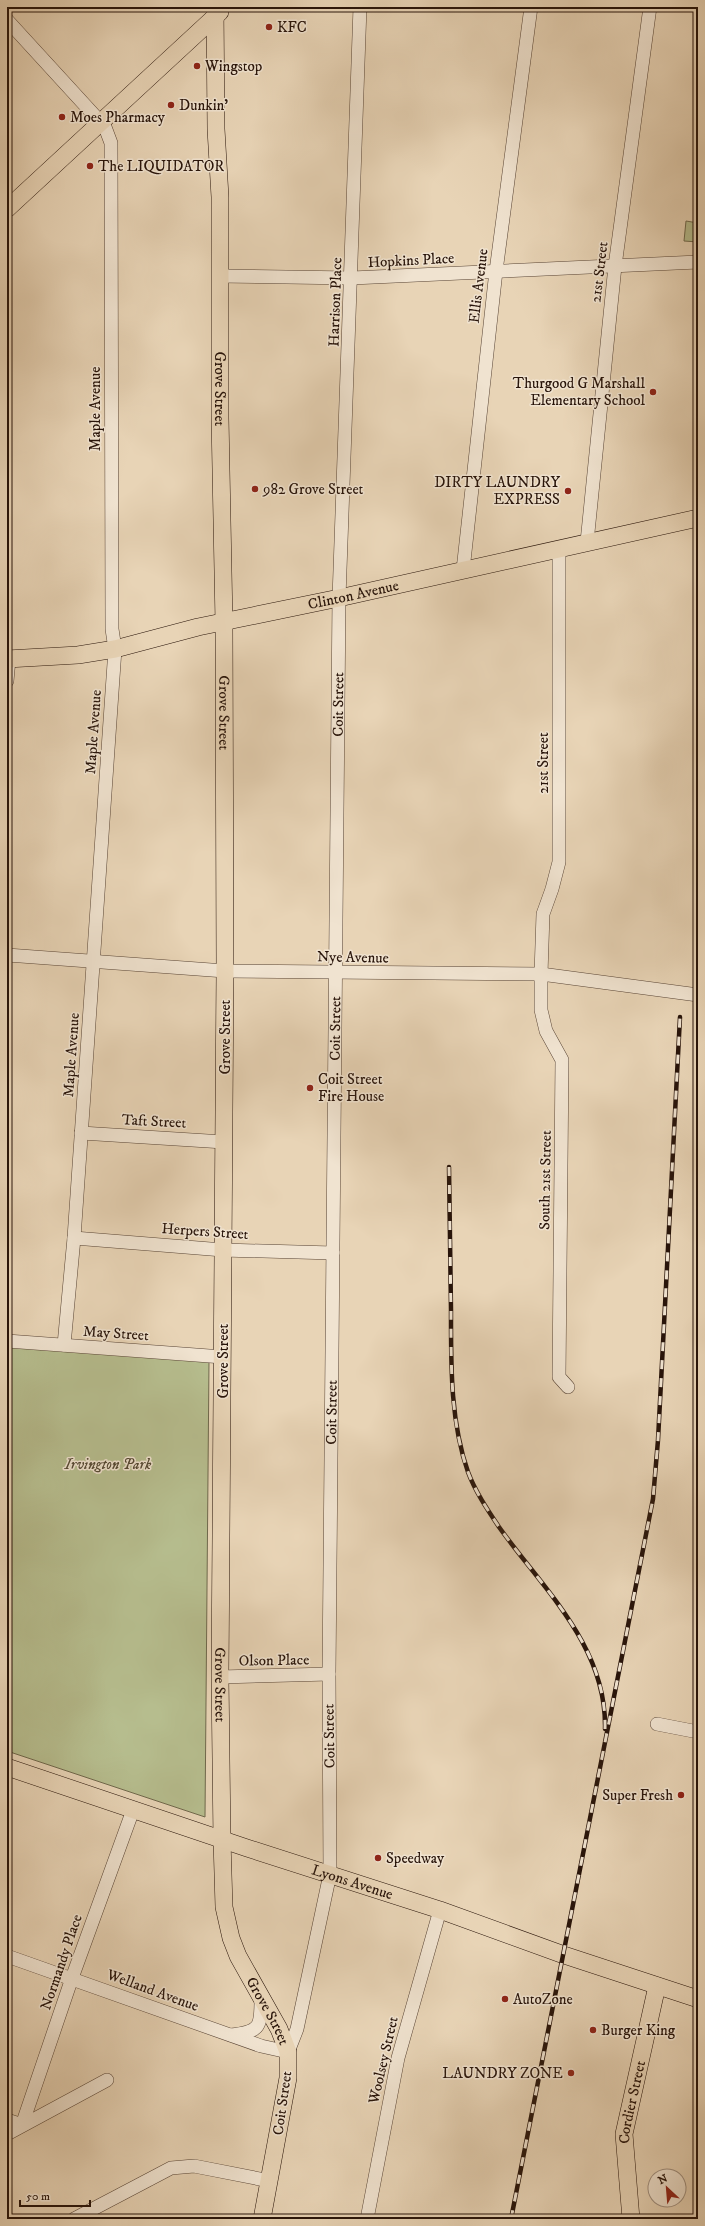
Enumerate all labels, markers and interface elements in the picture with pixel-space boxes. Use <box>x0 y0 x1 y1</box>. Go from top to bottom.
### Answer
place label: KFC <box>277 18 307 37</box>
marker: KFC <box>264 22 274 32</box>
place label: Wingstop <box>204 57 263 76</box>
marker: Wingstop <box>192 61 202 71</box>
place label: Dunkin' <box>179 96 228 115</box>
marker: Dunkin' <box>166 100 176 110</box>
place label: Moes Pharmacy <box>70 108 166 127</box>
marker: Moes Pharmacy <box>57 112 67 122</box>
place label: The LIQUIDATOR <box>98 157 224 176</box>
marker: The LIQUIDATOR <box>85 161 95 171</box>
street label: 21st Street <box>586 240 613 304</box>
street label: Ellis Avenue <box>464 248 492 324</box>
street label: Hopkins Place <box>367 249 455 272</box>
street label: Harrison Place <box>324 257 347 347</box>
street label: Grove Street <box>210 351 229 427</box>
street label: Maple Avenue <box>86 367 105 451</box>
place label: Thurgood G Marshall Elementary School <box>513 374 645 410</box>
marker: Thurgood G Marshall Elementary School <box>648 387 658 397</box>
place label: DIRTY LAUNDRY EXPRESS <box>434 473 561 509</box>
place label: 982 Grove Street <box>262 480 364 499</box>
marker: 982 Grove Street <box>250 484 260 494</box>
marker: DIRTY LAUNDRY EXPRESS <box>563 486 573 496</box>
street label: Clinton Avenue <box>306 576 401 614</box>
street label: Coit Street <box>329 672 348 737</box>
street label: Grove Street <box>214 675 233 751</box>
street label: Maple Avenue <box>81 689 106 775</box>
street label: 21st Street <box>534 732 553 794</box>
street label: Nye Avenue <box>317 947 389 968</box>
street label: Coit Street <box>326 996 345 1061</box>
street label: Grove Street <box>216 999 235 1074</box>
street label: Maple Avenue <box>59 1012 84 1098</box>
place label: Coit Street Fire House <box>318 1070 384 1106</box>
marker: Coit Street Fire House <box>305 1083 315 1093</box>
street label: Taft Street <box>121 1110 187 1133</box>
street label: South 21st Street <box>535 1130 556 1230</box>
street label: Herpers Street <box>161 1219 249 1244</box>
street label: May Street <box>82 1322 150 1345</box>
street label: Grove Street <box>214 1323 233 1398</box>
street label: Coit Street <box>322 1380 342 1445</box>
park label: Irvington Park <box>64 1455 152 1474</box>
street label: Grove Street <box>210 1647 230 1723</box>
street label: Olson Place <box>239 1650 309 1671</box>
street label: Coit Street <box>319 1703 340 1768</box>
place label: Super Fresh <box>602 1786 673 1805</box>
marker: Super Fresh <box>676 1790 686 1800</box>
place label: Speedway <box>386 1849 445 1868</box>
marker: Speedway <box>373 1853 383 1863</box>
street label: Lyons Avenue <box>309 1860 395 1904</box>
street label: Normandy Place <box>36 1912 87 2013</box>
street label: Welland Avenue <box>103 1965 201 2016</box>
street label: Grove Street <box>242 1974 293 2048</box>
place label: AutoZone <box>513 1990 573 2009</box>
marker: AutoZone <box>500 1994 510 2004</box>
street label: Woolsey Street <box>364 2014 403 2107</box>
place label: Burger King <box>601 2021 676 2040</box>
marker: Burger King <box>588 2025 598 2035</box>
street label: Cordier Street <box>615 2059 650 2144</box>
place label: LAUNDRY ZONE <box>442 2064 563 2083</box>
marker: LAUNDRY ZONE <box>566 2068 576 2078</box>
street label: Coit Street <box>269 2070 296 2136</box>
north arrow <box>647 2168 687 2208</box>
text: N <box>656 2172 670 2188</box>
scale bar <box>20 2182 90 2208</box>
text: 50 m <box>26 2189 50 2204</box>

